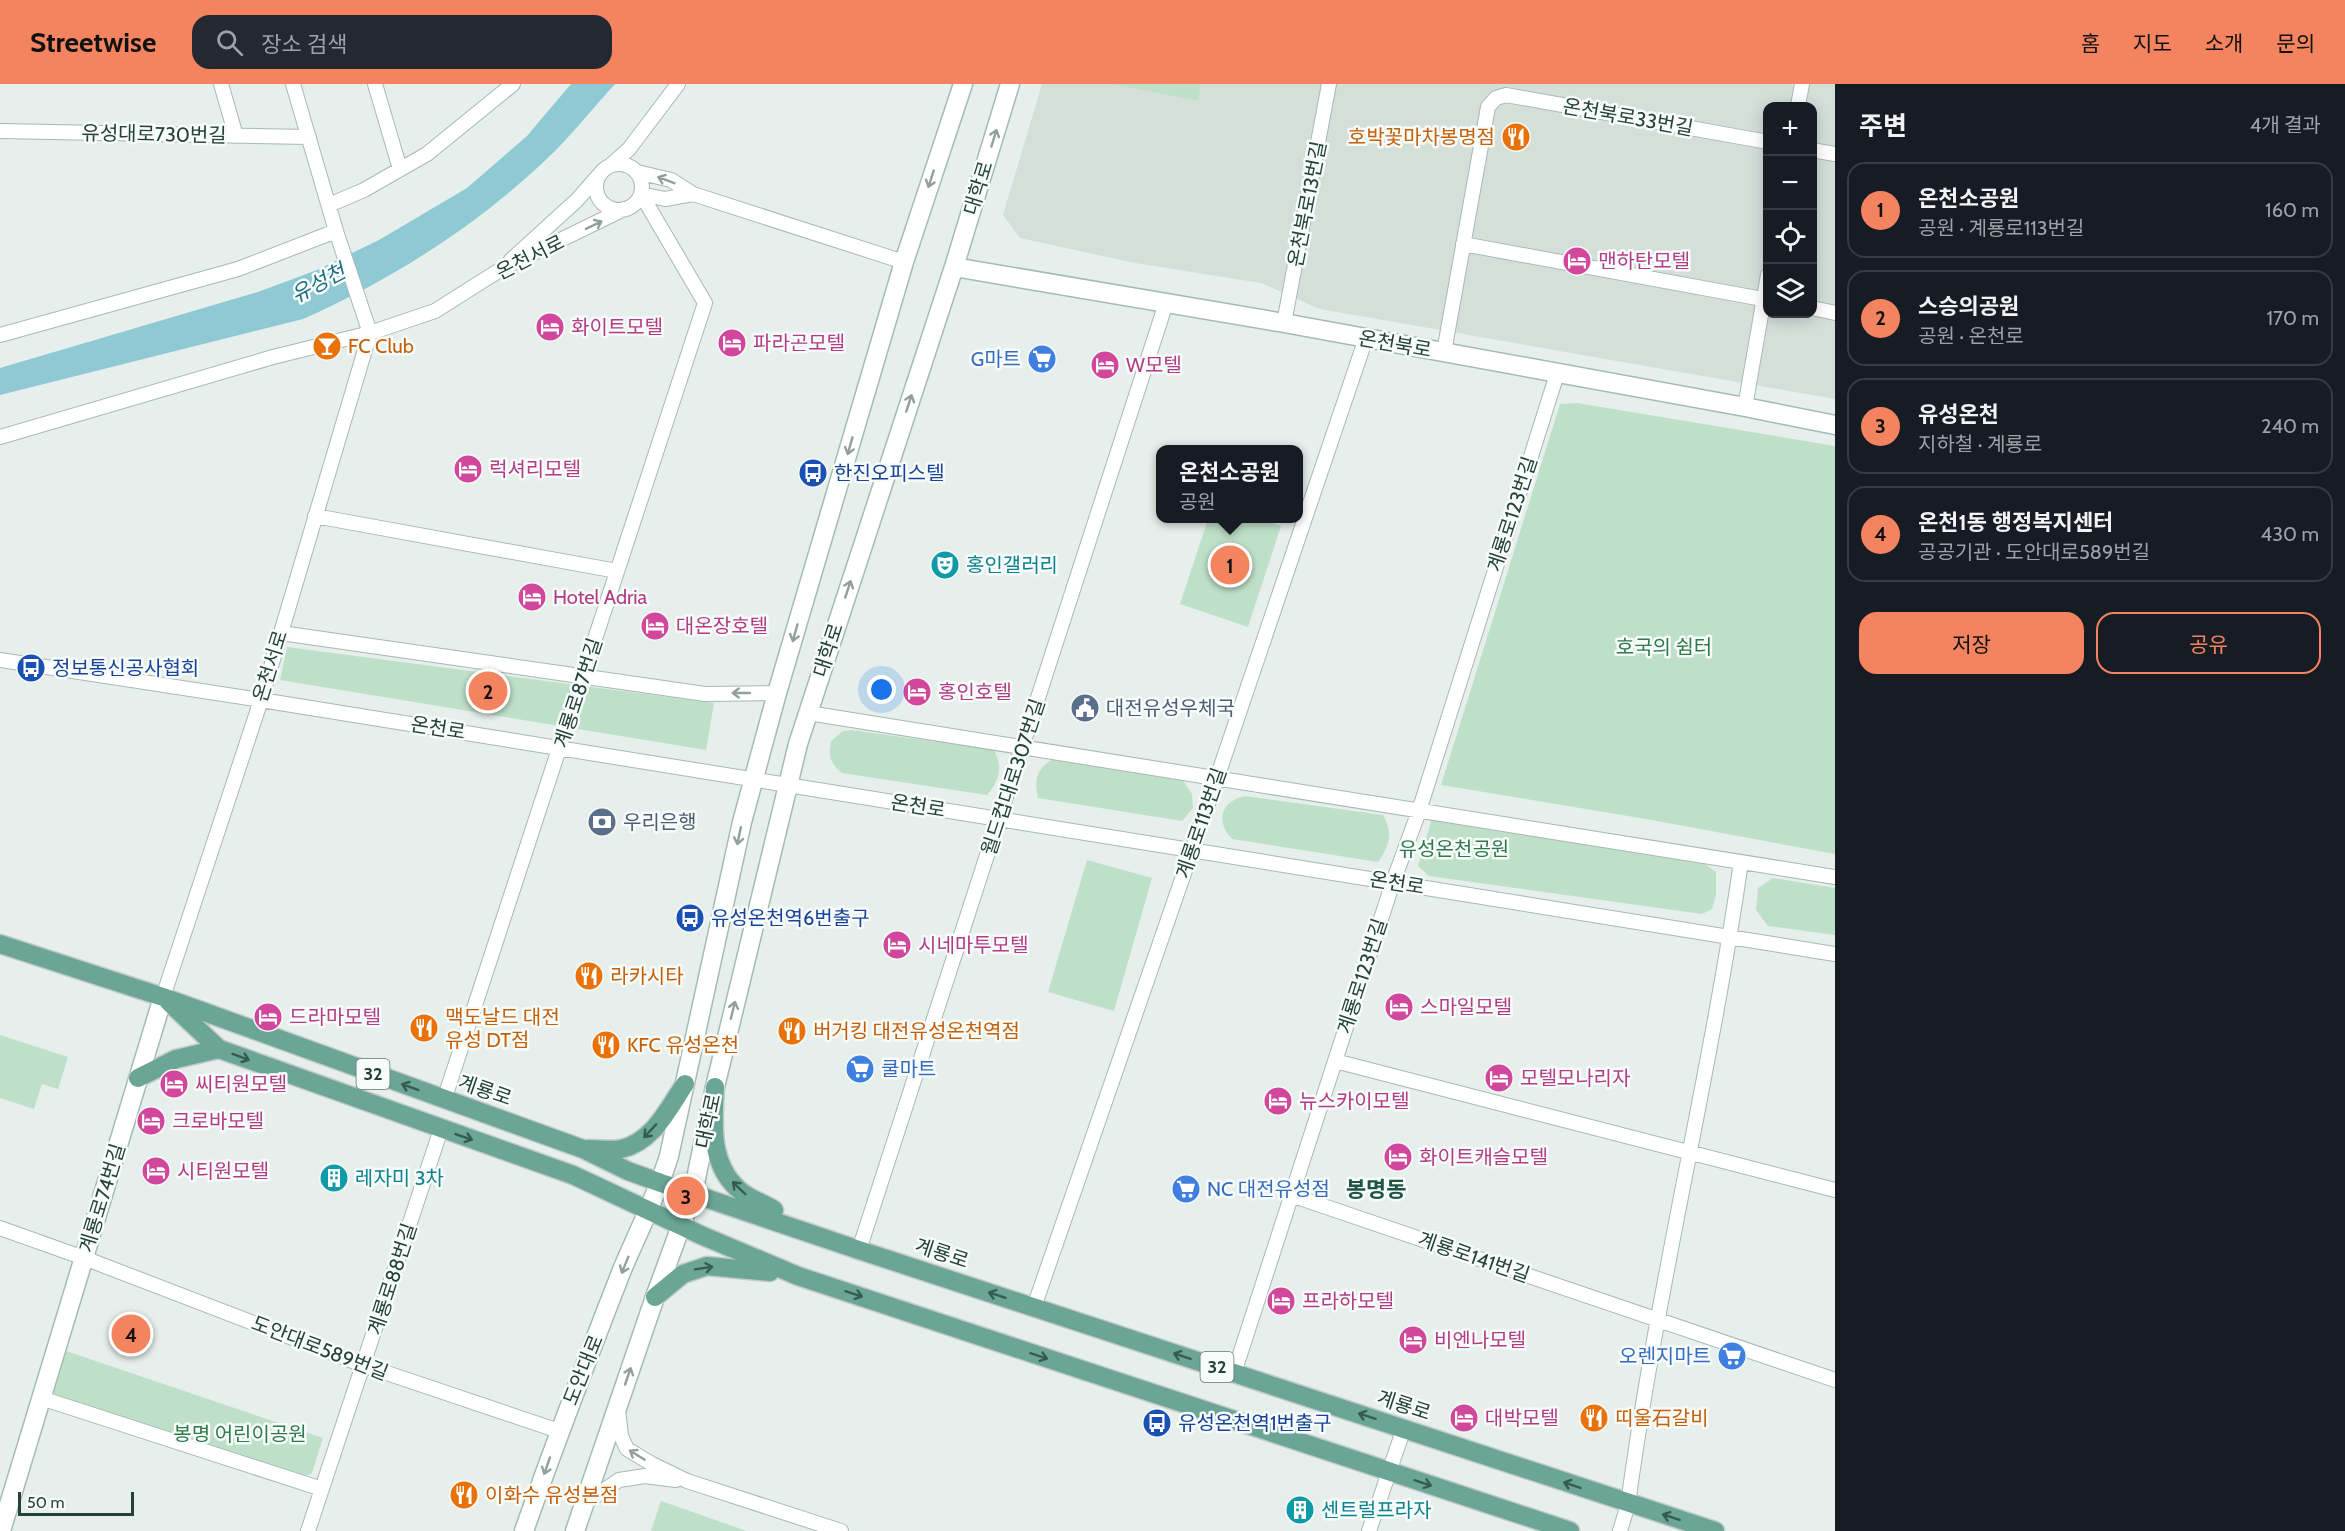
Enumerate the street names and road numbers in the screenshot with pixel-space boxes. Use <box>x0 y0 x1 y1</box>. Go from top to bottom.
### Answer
street label: 온천북로33번길 <box>1561 94 1695 140</box>
street label: 유성대로730번길 <box>81 121 227 147</box>
street label: 온천북로13번길 <box>1283 139 1331 269</box>
street label: 대학로 <box>958 158 998 218</box>
street label: 온천서로 <box>492 230 568 284</box>
street label: 온천북로 <box>1357 326 1433 362</box>
street label: 계룡로123번길 <box>1482 453 1542 575</box>
street label: 대학로 <box>808 620 848 680</box>
street label: 온천서로 <box>248 627 292 705</box>
street label: 계룡로87번길 <box>549 635 607 751</box>
street label: 월드컵대로307번길 <box>976 696 1050 858</box>
street label: 온천로 <box>409 712 467 744</box>
street label: 계룡로113번길 <box>1171 764 1231 882</box>
street label: 온천로 <box>889 790 947 822</box>
street label: 온천로 <box>1368 867 1426 899</box>
street label: 계룡로123번길 <box>1332 915 1392 1037</box>
road number: 32 <box>356 1059 389 1089</box>
street label: 계룡로 <box>455 1070 515 1110</box>
street label: 대학로 <box>691 1092 725 1150</box>
street label: 계룡로74번길 <box>74 1140 130 1256</box>
street label: 계룡로88번길 <box>363 1220 421 1338</box>
street label: 계룡로141번길 <box>1415 1227 1533 1287</box>
street label: 계룡로 <box>912 1233 972 1273</box>
street label: 도안대로589번길 <box>248 1311 392 1385</box>
street label: 도안대로 <box>558 1331 608 1409</box>
road number: 32 <box>1200 1352 1234 1382</box>
street label: 계룡로 <box>1374 1385 1434 1425</box>

